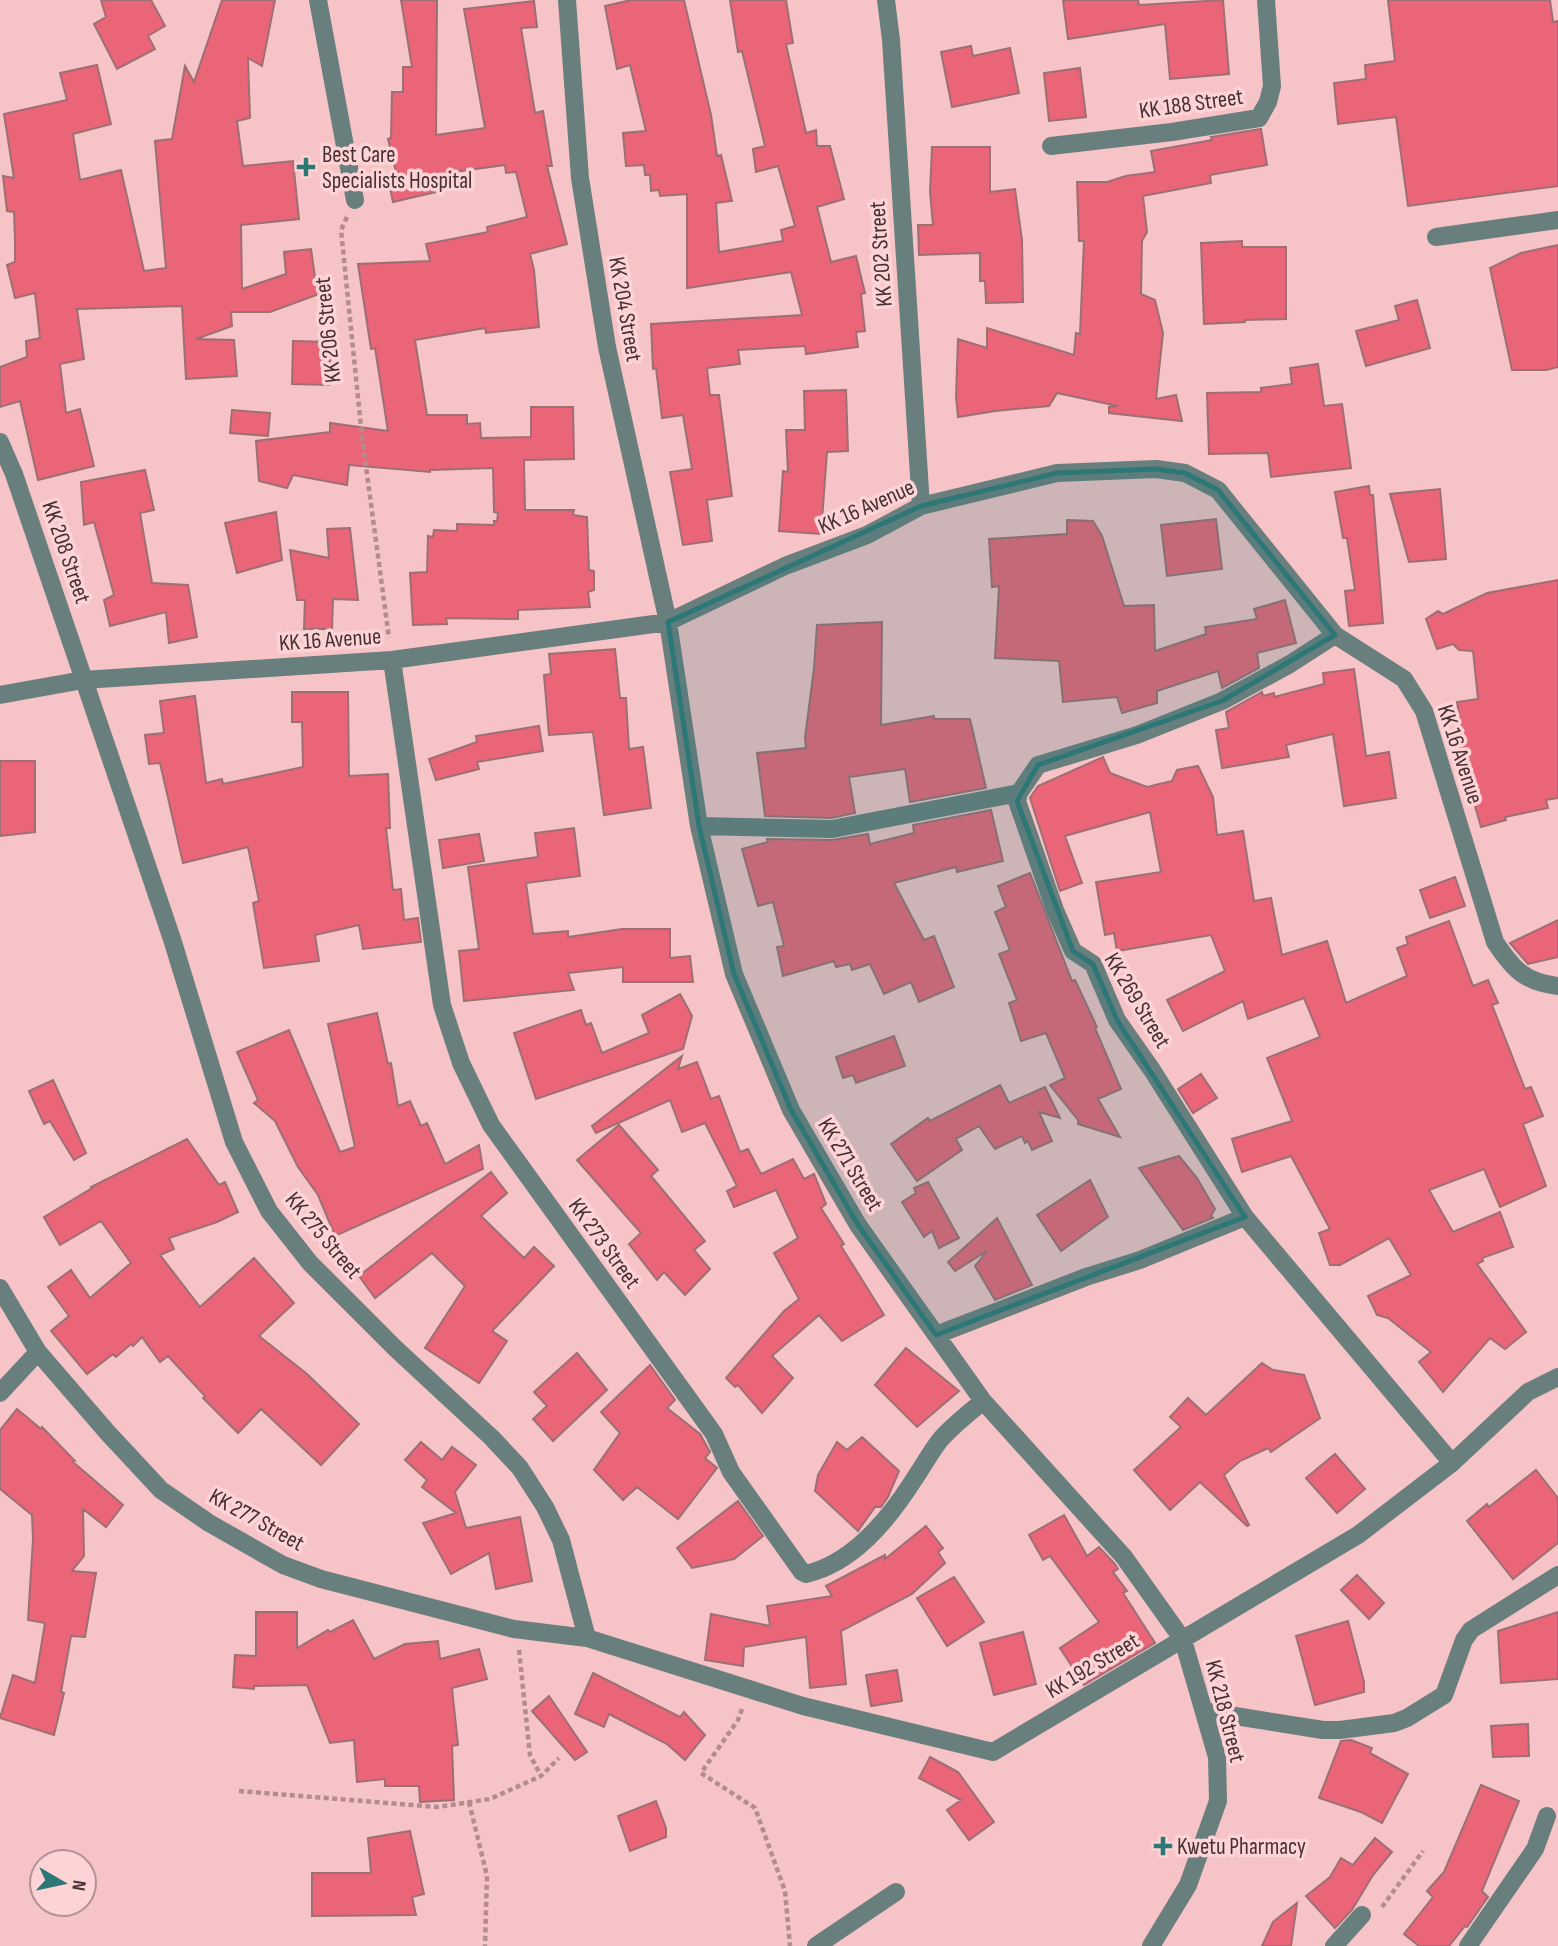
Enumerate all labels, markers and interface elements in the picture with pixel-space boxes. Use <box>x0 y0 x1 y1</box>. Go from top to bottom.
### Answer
street label: KK 188 Street <box>1137 83 1245 125</box>
place label: Best Care Specialists Hospital <box>322 141 472 195</box>
marker: Best Care Specialists Hospital <box>296 157 316 177</box>
street label: KK 202 Street <box>863 200 899 308</box>
street label: KK 204 Street <box>602 255 648 364</box>
street label: KK 206 Street <box>309 276 347 384</box>
street label: KK 16 Avenue <box>814 473 919 541</box>
street label: KK 208 Street <box>35 497 97 607</box>
street label: KK 16 Avenue <box>278 622 382 658</box>
street label: KK 16 Avenue <box>1431 701 1489 807</box>
street label: KK 269 Street <box>1098 948 1176 1053</box>
street label: KK 271 Street <box>811 1113 889 1216</box>
street label: KK 275 Street <box>279 1187 368 1285</box>
street label: KK 273 Street <box>562 1193 646 1294</box>
street label: KK 277 Street <box>204 1482 309 1557</box>
street label: KK 192 Street <box>1041 1627 1144 1705</box>
street label: KK 218 Street <box>1199 1657 1251 1765</box>
place label: Kwetu Pharmacy <box>1177 1833 1306 1861</box>
marker: Kwetu Pharmacy <box>1155 1838 1171 1854</box>
north arrow <box>28 1848 98 1918</box>
text: N <box>66 1879 90 1892</box>

